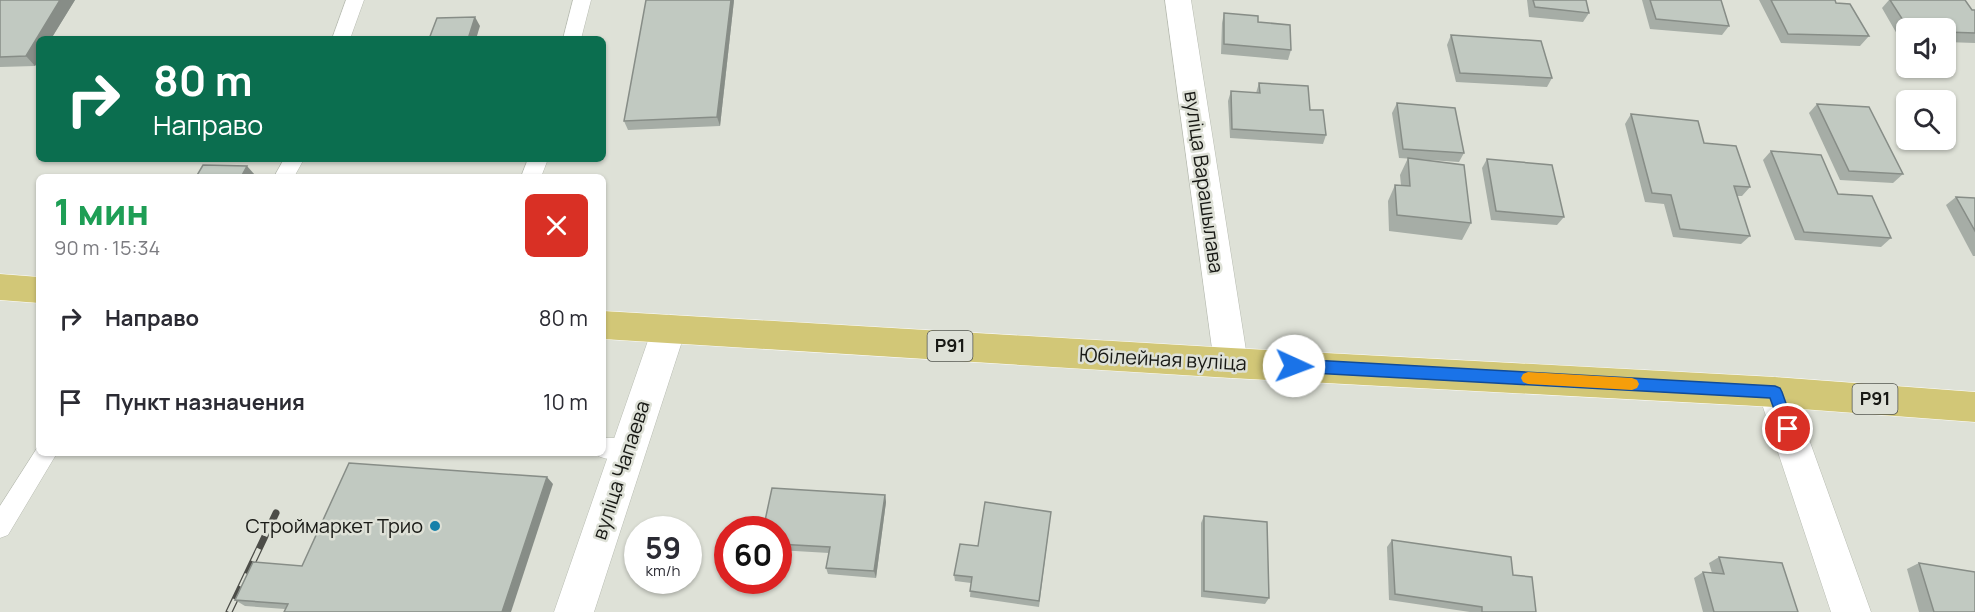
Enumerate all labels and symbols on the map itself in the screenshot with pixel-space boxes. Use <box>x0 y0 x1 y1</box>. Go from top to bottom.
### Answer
street label: вуліца Варашылава <box>1178 89 1231 275</box>
road number: Р91 <box>928 331 972 361</box>
position arrow <box>1262 334 1326 398</box>
street label: Юбілейная вуліца <box>1079 341 1247 376</box>
road number: Р91 <box>1852 384 1898 414</box>
street label: вуліца Чапаева <box>585 397 656 543</box>
pin <box>1762 403 1813 454</box>
place label: Строймаркет Трио <box>246 512 423 539</box>
speed limit sign: 60 <box>714 516 792 594</box>
marker: Строймаркет Трио <box>428 519 442 533</box>

